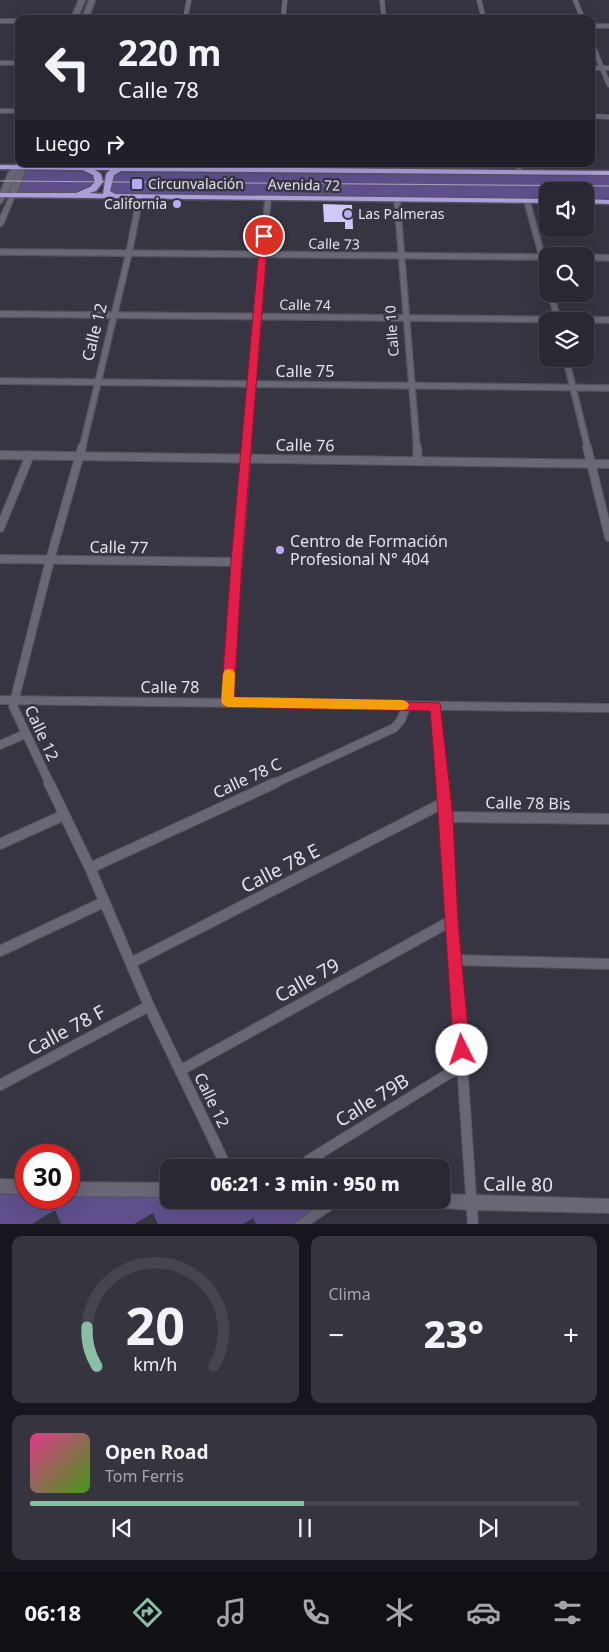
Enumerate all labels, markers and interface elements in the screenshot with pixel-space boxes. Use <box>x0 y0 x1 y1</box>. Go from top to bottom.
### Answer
text: 220 m <box>118 29 221 76</box>
icon: left <box>35 35 100 100</box>
text: Calle 78 <box>118 74 199 104</box>
icon: right <box>101 130 129 158</box>
text: Luego <box>35 131 91 157</box>
place label: Circunvalación <box>148 174 244 193</box>
street label: Avenida 72 <box>268 174 340 195</box>
marker: Circunvalación <box>130 177 144 191</box>
map controls <box>539 182 594 367</box>
button: sound <box>539 182 594 237</box>
place label: California <box>104 194 167 213</box>
marker: California <box>171 198 183 210</box>
place label: Las Palmeras <box>358 204 445 223</box>
marker: Las Palmeras <box>342 208 354 220</box>
pin <box>243 215 285 257</box>
icon: arrive <box>250 222 278 250</box>
street label: Calle 73 <box>308 234 360 253</box>
button: search <box>539 247 594 302</box>
street label: Calle 74 <box>279 295 331 314</box>
street label: Calle 12 <box>76 301 112 363</box>
street label: Calle 10 <box>380 305 403 357</box>
button: layers <box>539 312 594 367</box>
street label: Calle 75 <box>276 360 334 382</box>
street label: Calle 76 <box>275 433 335 457</box>
place label: Centro de Formación Profesional N° 404 <box>290 530 448 570</box>
street label: Calle 77 <box>89 535 149 559</box>
marker: Centro de Formación Profesional N° 404 <box>274 544 286 556</box>
street label: Calle 78 <box>141 676 199 698</box>
street label: Calle 12 <box>20 702 64 764</box>
street label: Calle 78 C <box>209 753 285 803</box>
street label: Calle 78 Bis <box>485 791 571 815</box>
street label: Calle 78 E <box>236 837 324 899</box>
street label: Calle 79 <box>270 952 344 1008</box>
street label: Calle 78 F <box>23 999 110 1061</box>
position arrow <box>435 1023 487 1075</box>
street label: Calle 79B <box>330 1067 414 1133</box>
street label: Calle 12 <box>189 1069 235 1131</box>
speed limit sign: 30 <box>15 1144 80 1209</box>
street label: Calle 80 <box>483 1170 553 1198</box>
text: 06:21 · 3 min · 950 m <box>210 1171 400 1197</box>
text: Clima <box>329 1283 371 1305</box>
text: 20 <box>126 1289 185 1360</box>
text: 23° <box>424 1307 484 1359</box>
text: − <box>329 1315 345 1353</box>
text: + <box>563 1315 579 1353</box>
text: km/h <box>133 1352 177 1376</box>
text: Open Road <box>105 1439 208 1465</box>
text: Tom Ferris <box>105 1465 184 1487</box>
icon: previous <box>108 1514 136 1542</box>
icon: pause <box>291 1514 319 1542</box>
icon: next <box>474 1514 502 1542</box>
icon: directions <box>130 1595 165 1630</box>
icon: music <box>214 1595 249 1630</box>
icon: phone <box>298 1595 333 1630</box>
icon: climate <box>382 1595 417 1630</box>
icon: car <box>466 1595 501 1630</box>
icon: filters <box>550 1595 585 1630</box>
text: 06:18 <box>24 1597 81 1627</box>

